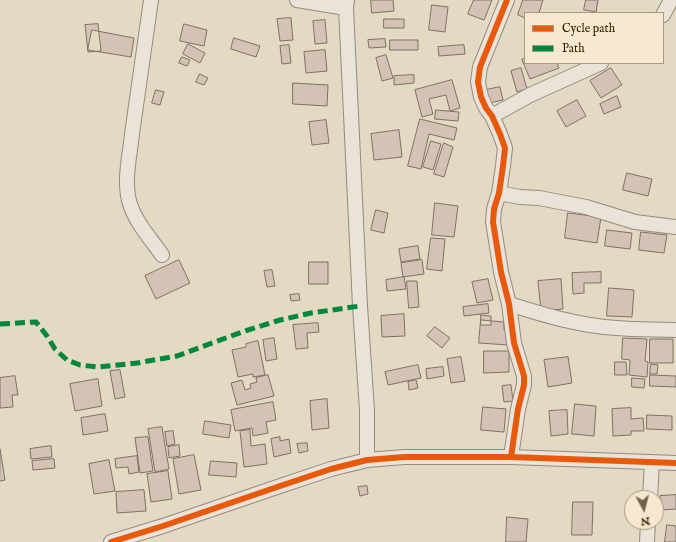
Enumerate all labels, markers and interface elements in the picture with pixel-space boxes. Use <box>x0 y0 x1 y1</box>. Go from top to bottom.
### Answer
legend <box>524 12 664 64</box>
text: Cycle path <box>562 21 615 36</box>
text: Path <box>562 41 585 56</box>
north arrow <box>624 490 664 530</box>
text: N <box>640 513 651 528</box>

